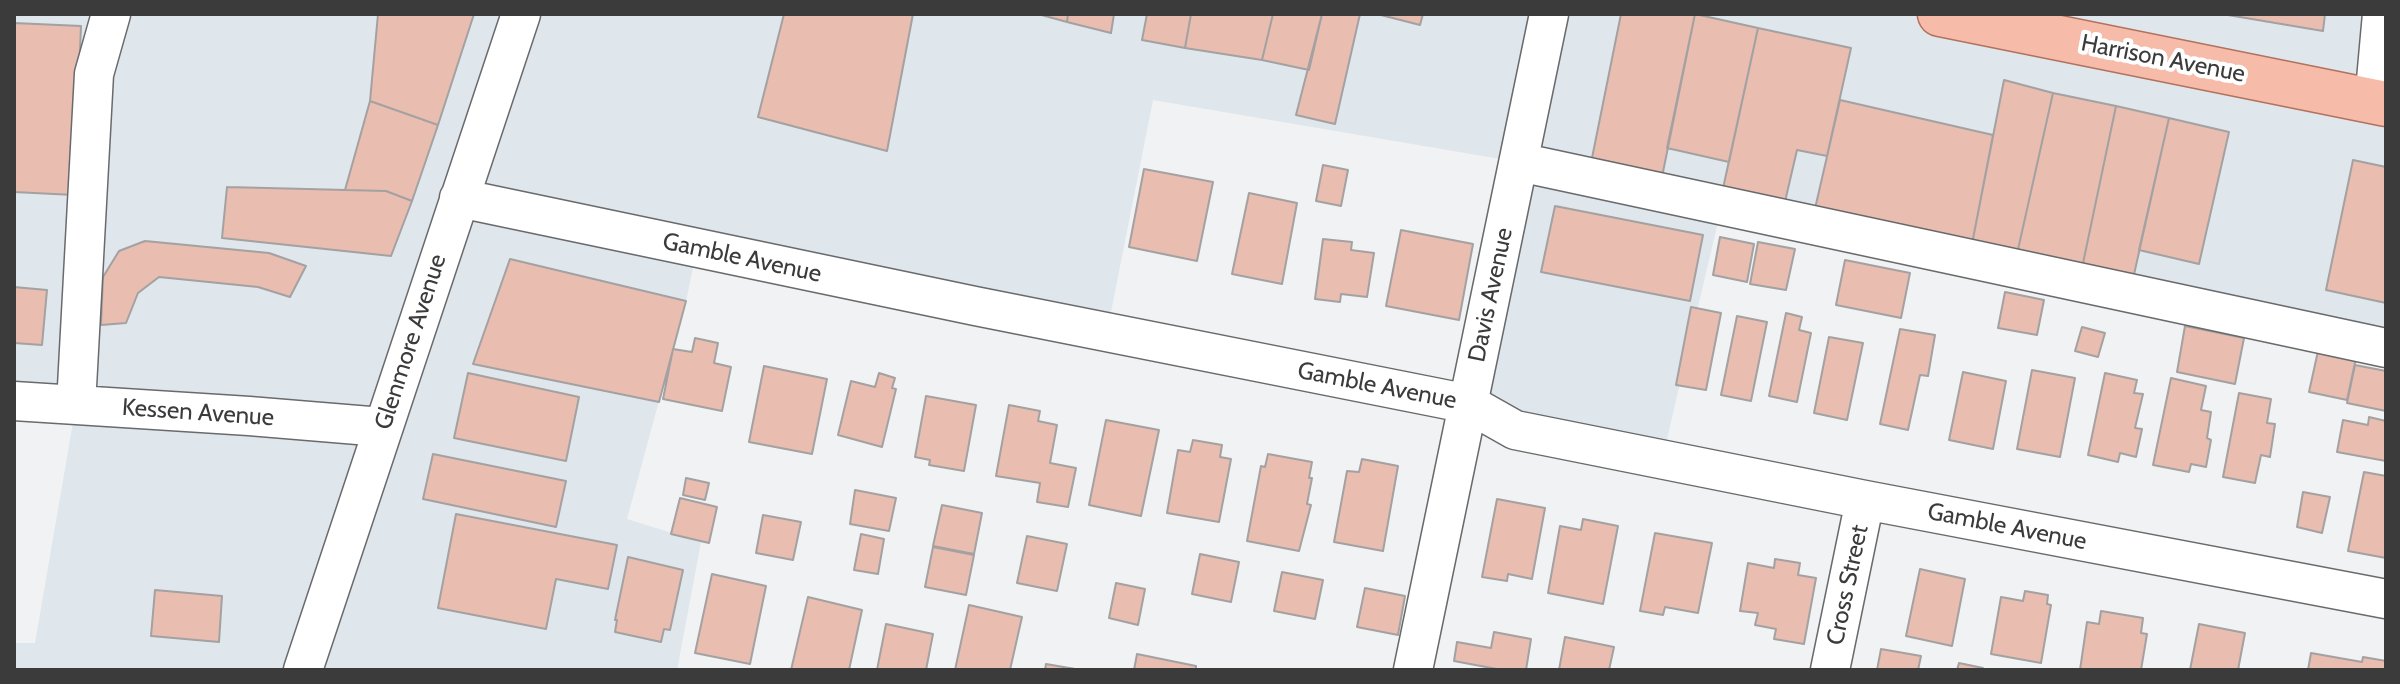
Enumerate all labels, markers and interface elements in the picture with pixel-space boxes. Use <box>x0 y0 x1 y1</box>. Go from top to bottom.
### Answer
street label: Harrison Avenue <box>2079 29 2247 89</box>
street label: Davis Avenue <box>1463 225 1519 365</box>
street label: Gamble Avenue <box>660 227 824 289</box>
street label: Glenmore Avenue <box>369 251 453 433</box>
street label: Gamble Avenue <box>1295 356 1459 416</box>
street label: Kessen Avenue <box>121 393 275 433</box>
street label: Gamble Avenue <box>1925 497 2089 557</box>
street label: Cross Street <box>1821 522 1875 648</box>

